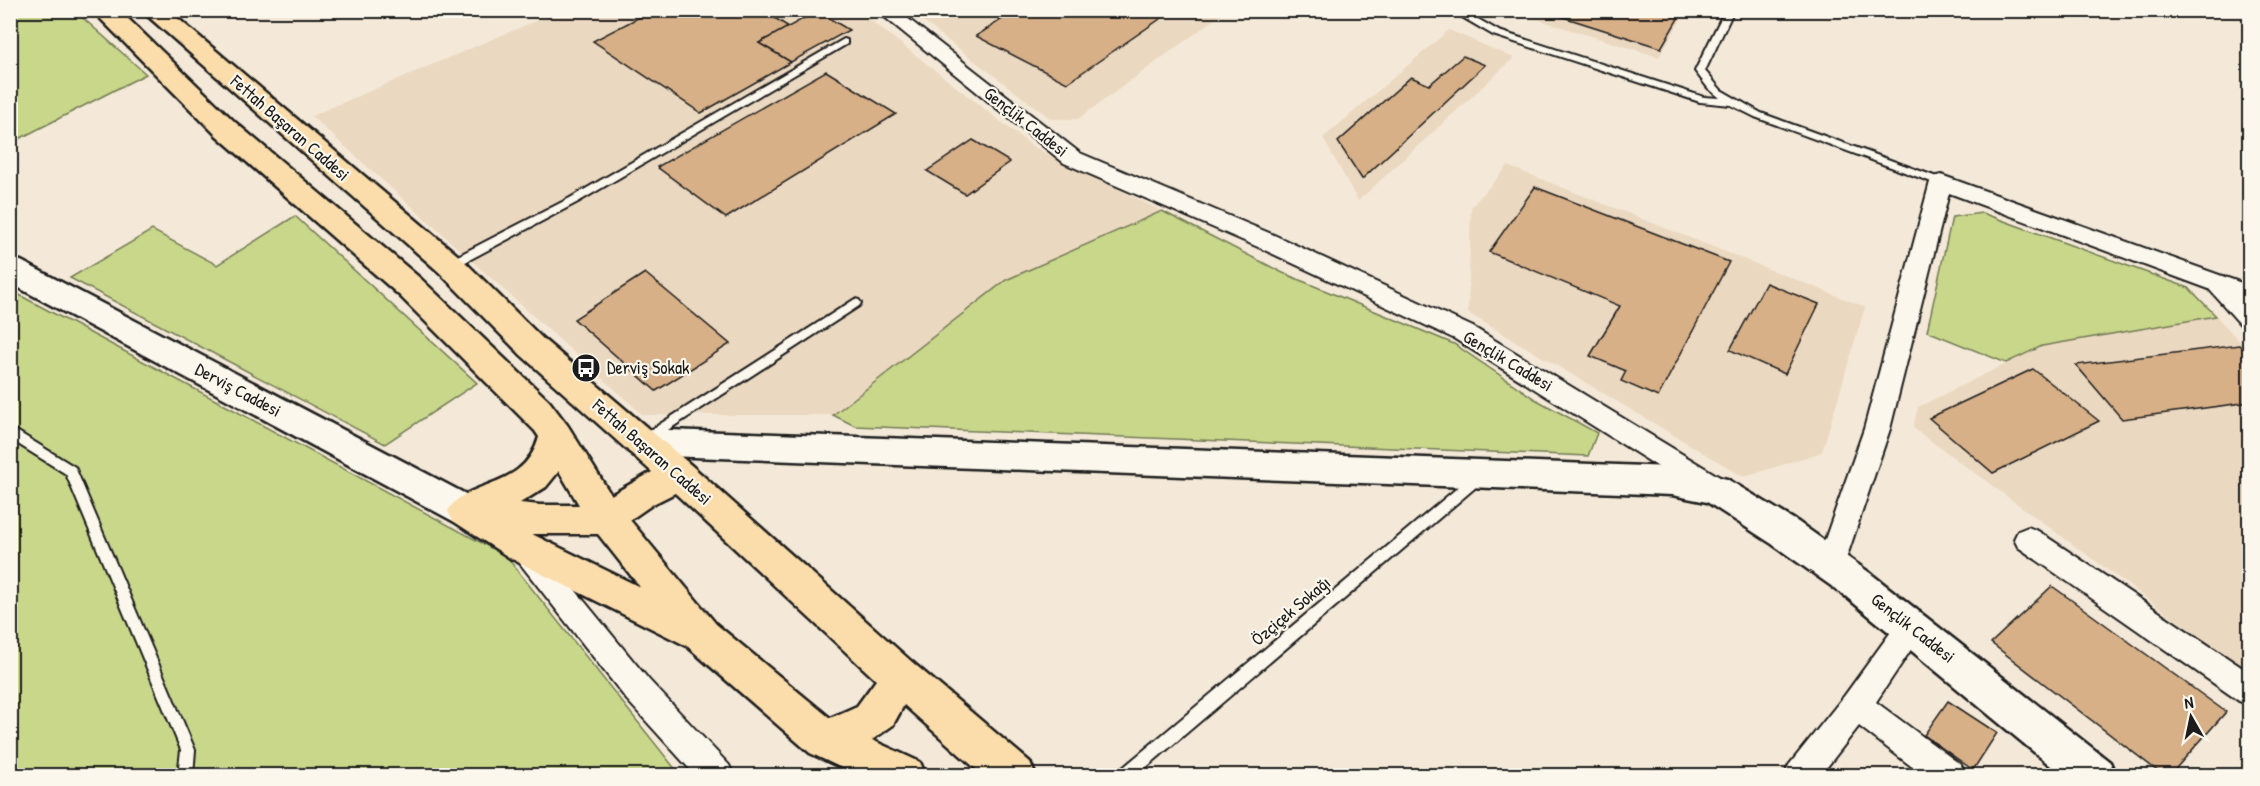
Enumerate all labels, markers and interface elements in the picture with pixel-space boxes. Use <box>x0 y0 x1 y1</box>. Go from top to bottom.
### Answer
street label: Fettah Başaran Caddesi <box>225 68 355 186</box>
street label: Gençlik Caddesi <box>979 81 1074 162</box>
street label: Gençlik Caddesi <box>1459 324 1558 397</box>
bus stop icon: Derviş Sokak <box>570 352 602 384</box>
place label: Derviş Sokak <box>607 355 690 380</box>
street label: Derviş Caddesi <box>191 356 286 423</box>
street label: Fettah Başaran Caddesi <box>587 392 717 510</box>
street label: Özçiçek Sokağı <box>1246 570 1336 651</box>
street label: Gençlik Caddesi <box>1866 587 1961 668</box>
north arrow <box>2161 687 2221 747</box>
text: N <box>2183 691 2195 714</box>

